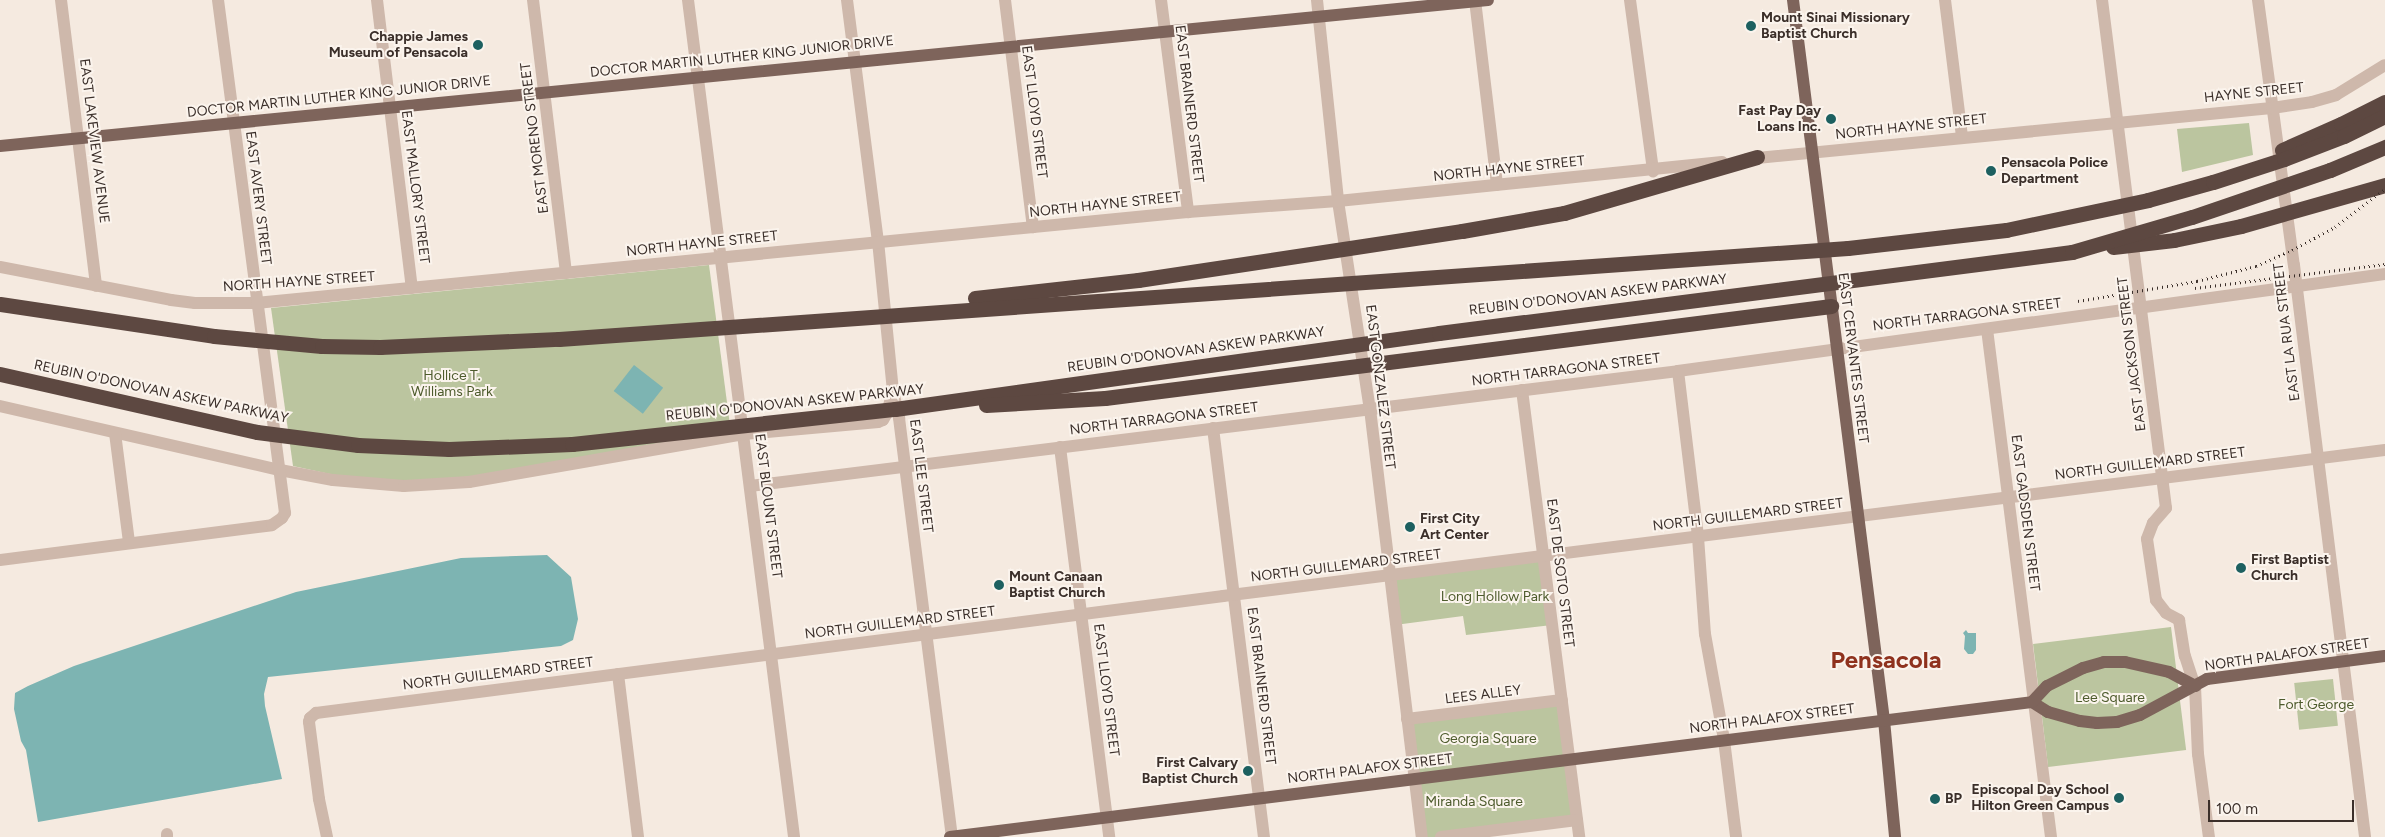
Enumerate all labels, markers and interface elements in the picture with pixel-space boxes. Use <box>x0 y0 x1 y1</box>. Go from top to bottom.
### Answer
place label: Mount Sinai Missionary Baptist Church <box>1761 10 1910 42</box>
marker: Mount Sinai Missionary Baptist Church <box>1745 20 1757 32</box>
street label: EAST BRAINERD STREET <box>1171 24 1207 184</box>
place label: Chappie James Museum of Pensacola <box>329 29 468 62</box>
street label: DOCTOR MARTIN LUTHER KING JUNIOR DRIVE <box>589 33 895 81</box>
marker: Chappie James Museum of Pensacola <box>472 39 484 51</box>
street label: EAST LLOYD STREET <box>1018 45 1050 179</box>
street label: EAST LAKEVIEW AVENUE <box>76 58 112 224</box>
street label: EAST MORENO STREET <box>517 62 553 214</box>
street label: DOCTOR MARTIN LUTHER KING JUNIOR DRIVE <box>186 73 492 121</box>
street label: HAYNE STREET <box>2203 79 2305 107</box>
place label: Fast Pay Day Loans Inc. <box>1738 103 1821 136</box>
street label: EAST MALLORY STREET <box>397 109 433 265</box>
street label: NORTH HAYNE STREET <box>1834 111 1988 143</box>
marker: Fast Pay Day Loans Inc. <box>1825 113 1837 125</box>
street label: EAST AVERY STREET <box>241 130 275 266</box>
street label: NORTH HAYNE STREET <box>1432 153 1586 185</box>
place label: Pensacola Police Department <box>2001 155 2108 188</box>
marker: Pensacola Police Department <box>1985 165 1997 177</box>
street label: NORTH HAYNE STREET <box>1028 189 1182 221</box>
street label: NORTH HAYNE STREET <box>625 228 779 260</box>
street label: EAST LA RUA STREET <box>2270 262 2304 402</box>
street label: NORTH HAYNE STREET <box>222 268 376 296</box>
street label: REUBIN O'DONOVAN ASKEW PARKWAY <box>1468 271 1728 319</box>
street label: EAST CERVANTES STREET <box>1834 272 1872 444</box>
street label: EAST JACKSON STREET <box>2114 276 2150 432</box>
street label: NORTH TARRAGONA STREET <box>1872 295 2062 335</box>
street label: EAST GONZALEZ STREET <box>1362 304 1398 470</box>
street label: REUBIN O'DONOVAN ASKEW PARKWAY <box>1066 324 1326 376</box>
street label: NORTH TARRAGONA STREET <box>1471 350 1661 390</box>
street label: REUBIN O'DONOVAN ASKEW PARKWAY <box>32 357 290 427</box>
park label: Hollice T. Williams Park <box>411 368 493 401</box>
street label: REUBIN O'DONOVAN ASKEW PARKWAY <box>665 381 925 425</box>
street label: NORTH TARRAGONA STREET <box>1069 399 1259 439</box>
street label: EAST LEE STREET <box>906 418 936 534</box>
street label: EAST BLOUNT STREET <box>751 433 785 579</box>
street label: EAST GADSDEN STREET <box>2007 434 2043 592</box>
street label: NORTH GUILLEMARD STREET <box>2054 444 2246 484</box>
street label: NORTH GUILLEMARD STREET <box>1652 495 1844 535</box>
street label: EAST DE SOTO STREET <box>1543 498 1577 648</box>
place label: First City Art Center <box>1420 511 1489 544</box>
marker: First City Art Center <box>1404 521 1416 533</box>
street label: NORTH GUILLEMARD STREET <box>1250 546 1442 586</box>
place label: First Baptist Church <box>2251 552 2329 584</box>
marker: First Baptist Church <box>2235 562 2247 574</box>
place label: Mount Canaan Baptist Church <box>1009 569 1105 602</box>
marker: Mount Canaan Baptist Church <box>993 579 1005 591</box>
park label: Long Hollow Park <box>1441 589 1549 605</box>
street label: NORTH GUILLEMARD STREET <box>804 603 996 643</box>
street label: EAST BRAINERD STREET <box>1243 606 1279 766</box>
street label: EAST LLOYD STREET <box>1090 623 1122 757</box>
street label: NORTH PALAFOX STREET <box>2203 635 2371 675</box>
district label: Pensacola <box>1831 646 1941 674</box>
street label: NORTH GUILLEMARD STREET <box>402 654 594 694</box>
street label: LEES ALLEY <box>1444 682 1522 708</box>
park label: Lee Square <box>2075 690 2145 706</box>
park label: Fort George <box>2278 697 2354 713</box>
street label: NORTH PALAFOX STREET <box>1688 701 1856 737</box>
park label: Georgia Square <box>1439 731 1537 747</box>
street label: NORTH PALAFOX STREET <box>1286 751 1454 787</box>
place label: First Calvary Baptist Church <box>1142 755 1238 788</box>
marker: First Calvary Baptist Church <box>1242 765 1254 777</box>
place label: Episcopal Day School Hilton Green Campus <box>1971 782 2109 814</box>
scale bar <box>2210 790 2356 822</box>
place label: BP <box>1945 791 1962 807</box>
marker: Episcopal Day School Hilton Green Campus <box>2113 792 2125 804</box>
marker: BP <box>1929 793 1941 805</box>
park label: Miranda Square <box>1425 794 1523 810</box>
text: 100 m <box>2216 800 2258 818</box>

